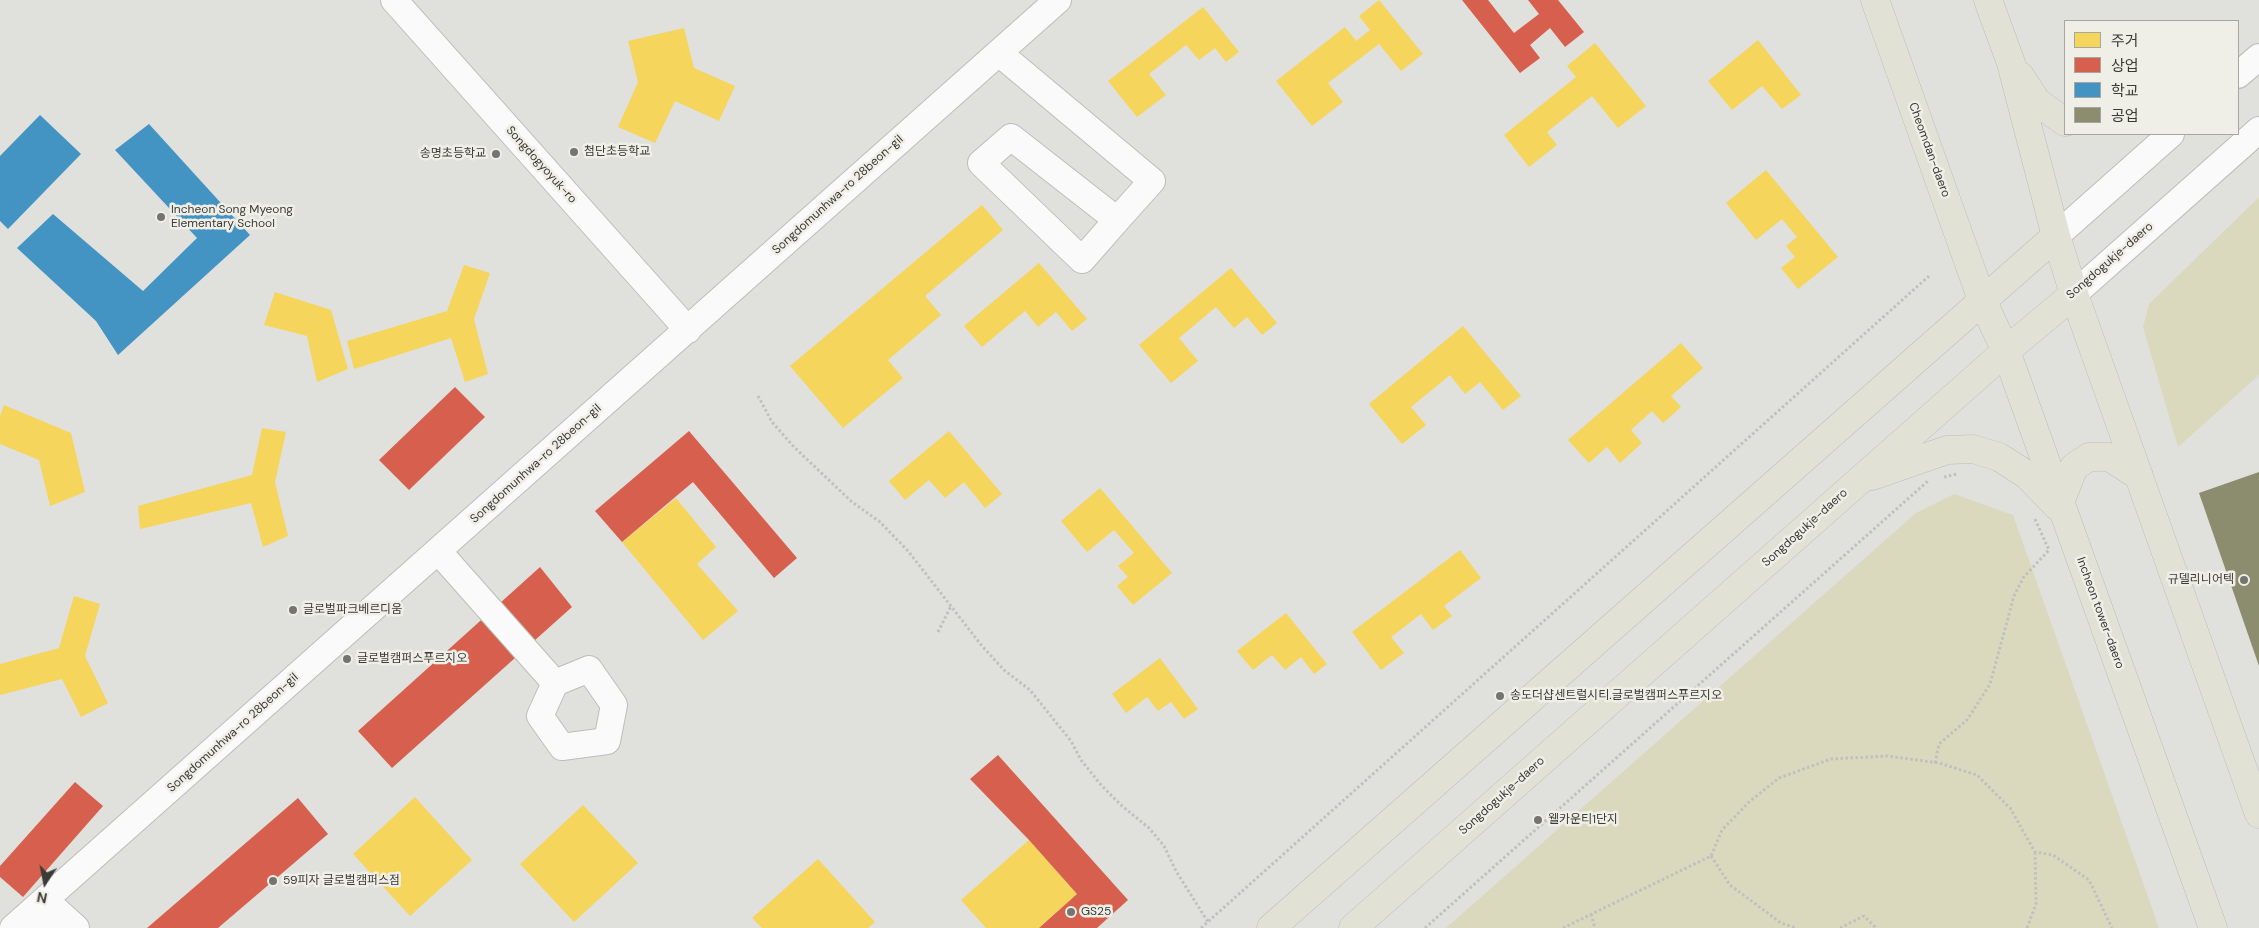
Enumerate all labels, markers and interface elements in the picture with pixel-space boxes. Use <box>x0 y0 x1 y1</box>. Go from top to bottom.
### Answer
legend <box>2064 20 2239 135</box>
text: 주거 <box>2111 31 2139 51</box>
text: 상업 <box>2111 56 2139 76</box>
text: 학교 <box>2111 81 2139 101</box>
street label: Cheomdan-daero <box>1905 101 1953 199</box>
text: 공업 <box>2111 106 2139 126</box>
street label: Songdogyoyuk-ro <box>503 124 579 206</box>
street label: Songdomunhwa-ro 28beon-gil <box>770 132 906 258</box>
place label: 첨단초등학교 <box>584 145 650 159</box>
marker: 첨단초등학교 <box>568 146 580 158</box>
place label: 송명초등학교 <box>420 147 486 161</box>
marker: 송명초등학교 <box>490 148 502 160</box>
place label: Incheon Song Myeong Elementary School <box>171 203 293 231</box>
marker: Incheon Song Myeong Elementary School <box>155 211 167 223</box>
street label: Songdogukje-daero <box>2064 220 2156 302</box>
street label: Songdomunhwa-ro 28beon-gil <box>468 401 604 527</box>
street label: Songdogukje-daero <box>1759 486 1851 570</box>
street label: Incheon tower-daero <box>2073 555 2127 671</box>
place label: 규델리니어텍 <box>2168 573 2234 587</box>
marker: 규델리니어텍 <box>2238 574 2250 586</box>
place label: 글로벌파크베르디움 <box>303 603 402 617</box>
marker: 글로벌파크베르디움 <box>287 604 299 616</box>
place label: 글로벌캠퍼스푸르지오 <box>357 652 467 666</box>
marker: 글로벌캠퍼스푸르지오 <box>341 653 353 665</box>
street label: Songdomunhwa-ro 28beon-gil <box>165 670 301 796</box>
place label: 송도더샵센트럴시티.글로벌캠퍼스푸르지오 <box>1510 689 1722 703</box>
marker: 송도더샵센트럴시티.글로벌캠퍼스푸르지오 <box>1494 690 1506 702</box>
street label: Songdogukje-daero <box>1456 754 1548 838</box>
place label: 웰카운티1단지 <box>1548 813 1618 827</box>
marker: 웰카운티1단지 <box>1532 814 1544 826</box>
north arrow <box>20 858 70 908</box>
place label: 59피자 글로벌캠퍼스점 <box>283 874 400 888</box>
marker: 59피자 글로벌캠퍼스점 <box>267 875 279 887</box>
text: N <box>35 888 49 908</box>
place label: GS25 <box>1081 905 1111 919</box>
marker: GS25 <box>1065 906 1077 918</box>

